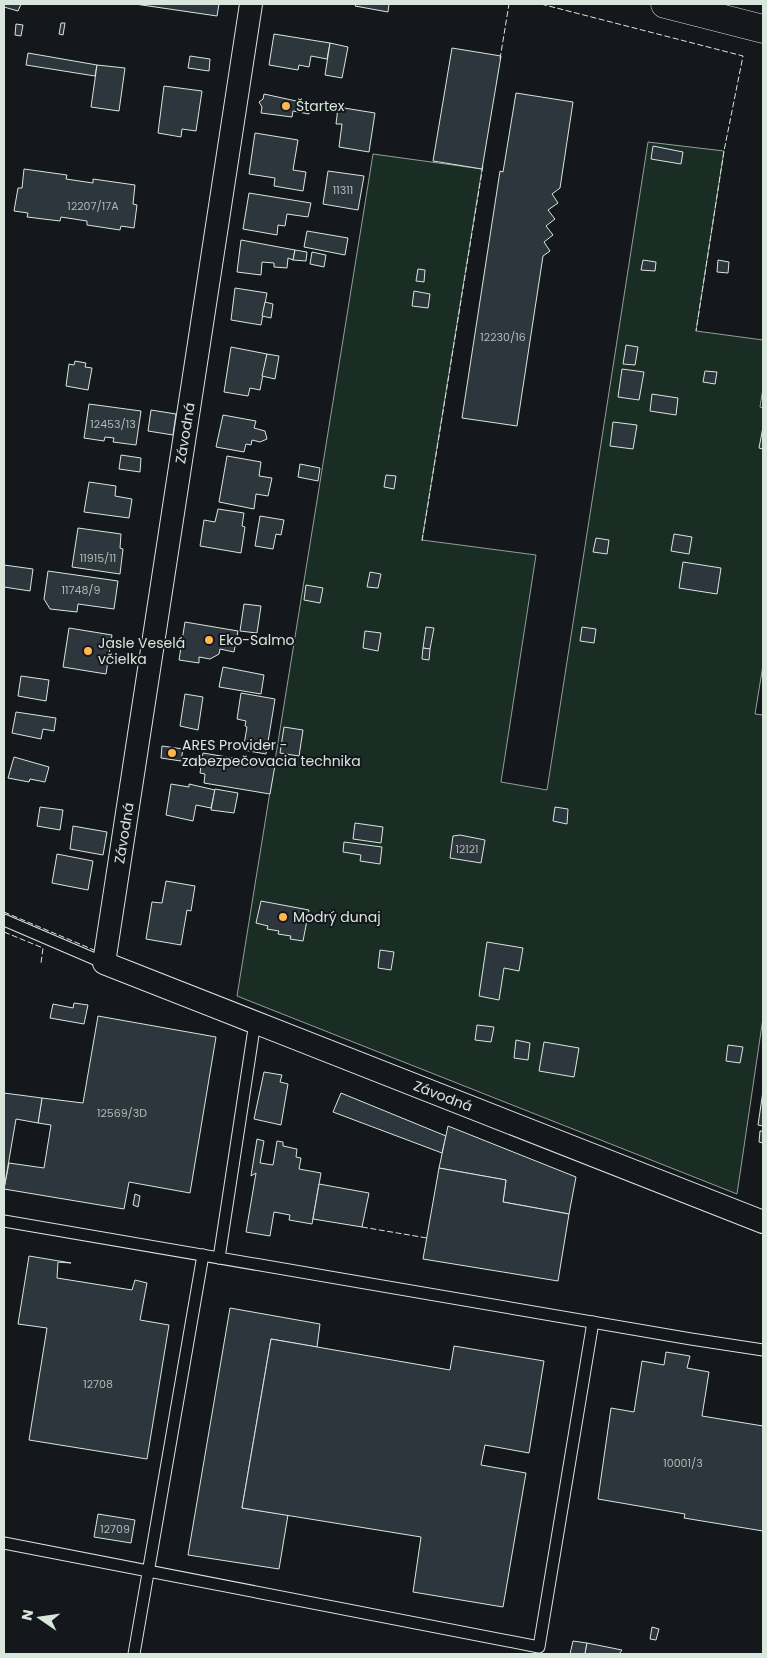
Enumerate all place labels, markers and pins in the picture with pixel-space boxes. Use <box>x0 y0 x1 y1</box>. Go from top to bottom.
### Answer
place label: Štartex <box>296 96 345 116</box>
marker: Štartex <box>280 100 292 112</box>
place label: Eko-Salmo <box>219 630 295 650</box>
place label: Jasle Veselá včielka <box>98 633 185 669</box>
marker: Eko-Salmo <box>203 634 215 646</box>
marker: Jasle Veselá včielka <box>82 645 94 657</box>
place label: ARES Provider - zabezpečovacia technika <box>182 735 361 771</box>
marker: ARES Provider - zabezpečovacia technika <box>166 747 178 759</box>
place label: Modrý dunaj <box>293 907 381 927</box>
marker: Modrý dunaj <box>277 911 289 923</box>

